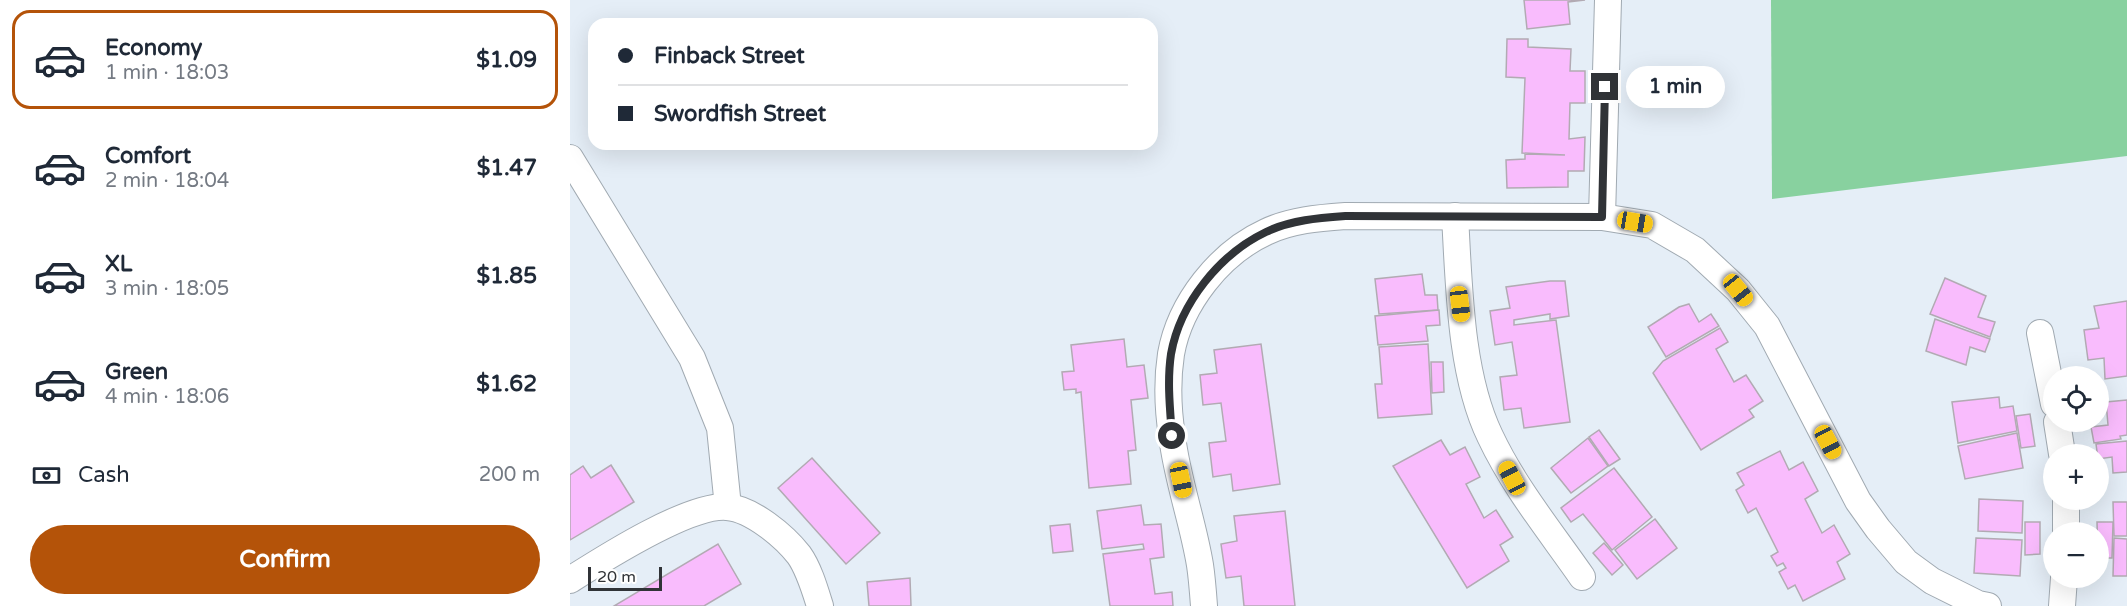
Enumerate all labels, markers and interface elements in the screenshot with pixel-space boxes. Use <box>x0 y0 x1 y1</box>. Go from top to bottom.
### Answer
icon: car <box>33 33 87 87</box>
text: Economy <box>105 35 202 61</box>
text: Finback Street <box>654 43 805 69</box>
text: $1.09 <box>476 47 537 73</box>
text: 1 min · 18:03 <box>105 61 229 85</box>
callout: 1 min <box>1626 66 1725 108</box>
route end <box>1591 73 1618 100</box>
text: 1 min <box>1649 75 1702 99</box>
text: Swordfish Street <box>654 101 826 127</box>
icon: car <box>33 141 87 195</box>
text: Comfort <box>105 143 191 169</box>
text: $1.47 <box>477 155 537 181</box>
text: 2 min · 18:04 <box>105 169 229 193</box>
car <box>1616 210 1654 234</box>
icon: car <box>33 249 87 303</box>
text: XL <box>105 251 132 277</box>
text: $1.85 <box>476 263 537 289</box>
car <box>1720 270 1756 310</box>
text: 3 min · 18:05 <box>105 277 229 301</box>
car <box>1449 285 1471 323</box>
icon: car <box>33 357 87 411</box>
text: Green <box>105 359 168 385</box>
map controls <box>2043 366 2109 588</box>
button: locate <box>2043 366 2109 432</box>
text: $1.62 <box>476 371 537 397</box>
text: 4 min · 18:06 <box>105 385 229 409</box>
route start <box>1158 422 1185 449</box>
car <box>1812 422 1844 462</box>
button: + <box>2043 444 2109 510</box>
car <box>1496 458 1528 498</box>
icon: cash <box>30 459 63 492</box>
car <box>1168 461 1194 499</box>
text: Cash <box>78 462 130 488</box>
text: 200 m <box>479 463 540 487</box>
button: − <box>2043 522 2109 588</box>
button: Confirm <box>30 525 540 594</box>
scale bar <box>588 564 662 592</box>
text: 20 m <box>597 567 636 587</box>

